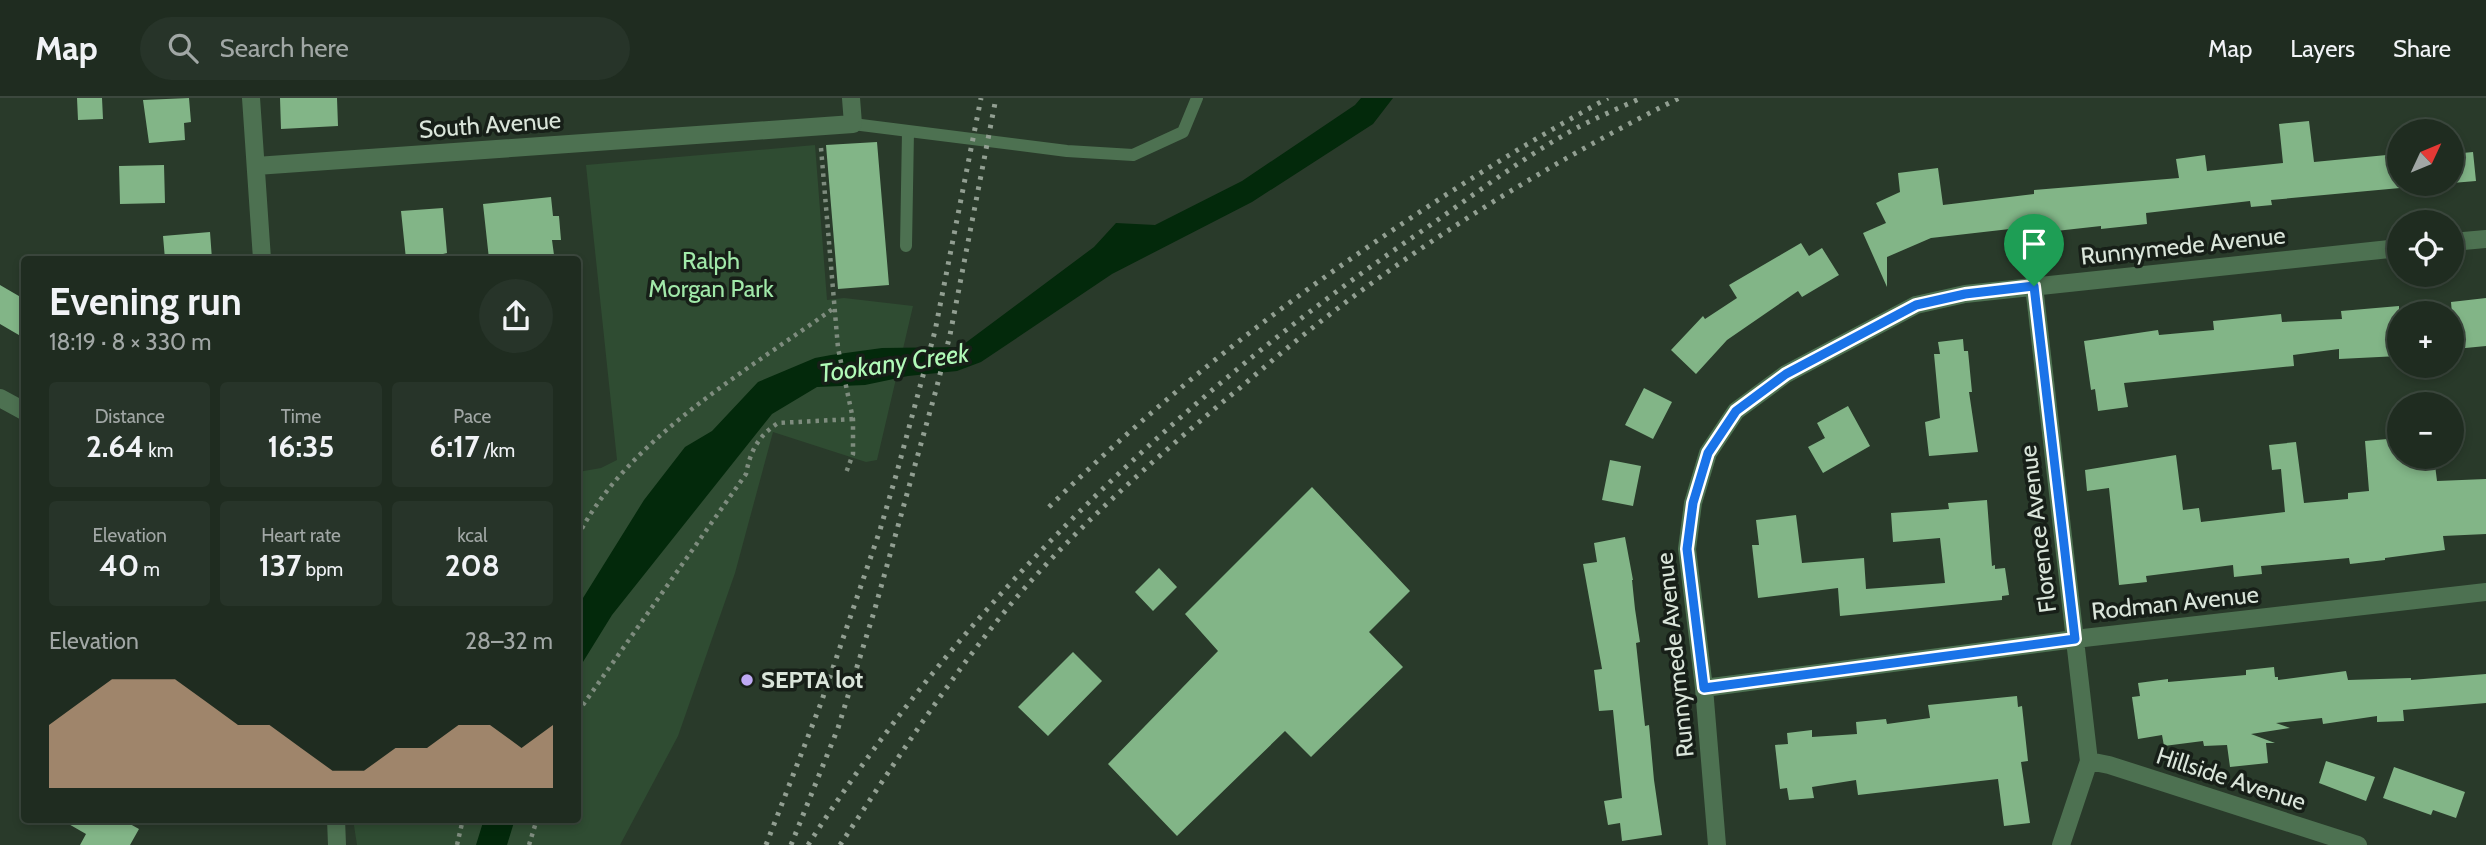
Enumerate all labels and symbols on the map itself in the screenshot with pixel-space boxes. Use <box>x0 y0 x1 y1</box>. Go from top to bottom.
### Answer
street label: South Avenue <box>418 105 562 144</box>
north arrow <box>2387 119 2464 196</box>
pin <box>2004 214 2064 286</box>
street label: Runnymede Avenue <box>2079 220 2287 271</box>
park label: Ralph Morgan Park <box>648 246 774 303</box>
water label: Tookany Creek <box>817 337 972 389</box>
street label: Florence Avenue <box>2013 444 2062 615</box>
street label: Runnymede Avenue <box>1649 551 1700 759</box>
street label: Rodman Avenue <box>2090 579 2260 626</box>
place label: SEPTA lot <box>761 665 863 694</box>
marker: SEPTA lot <box>739 672 755 688</box>
street label: Hillside Avenue <box>2153 741 2309 816</box>

